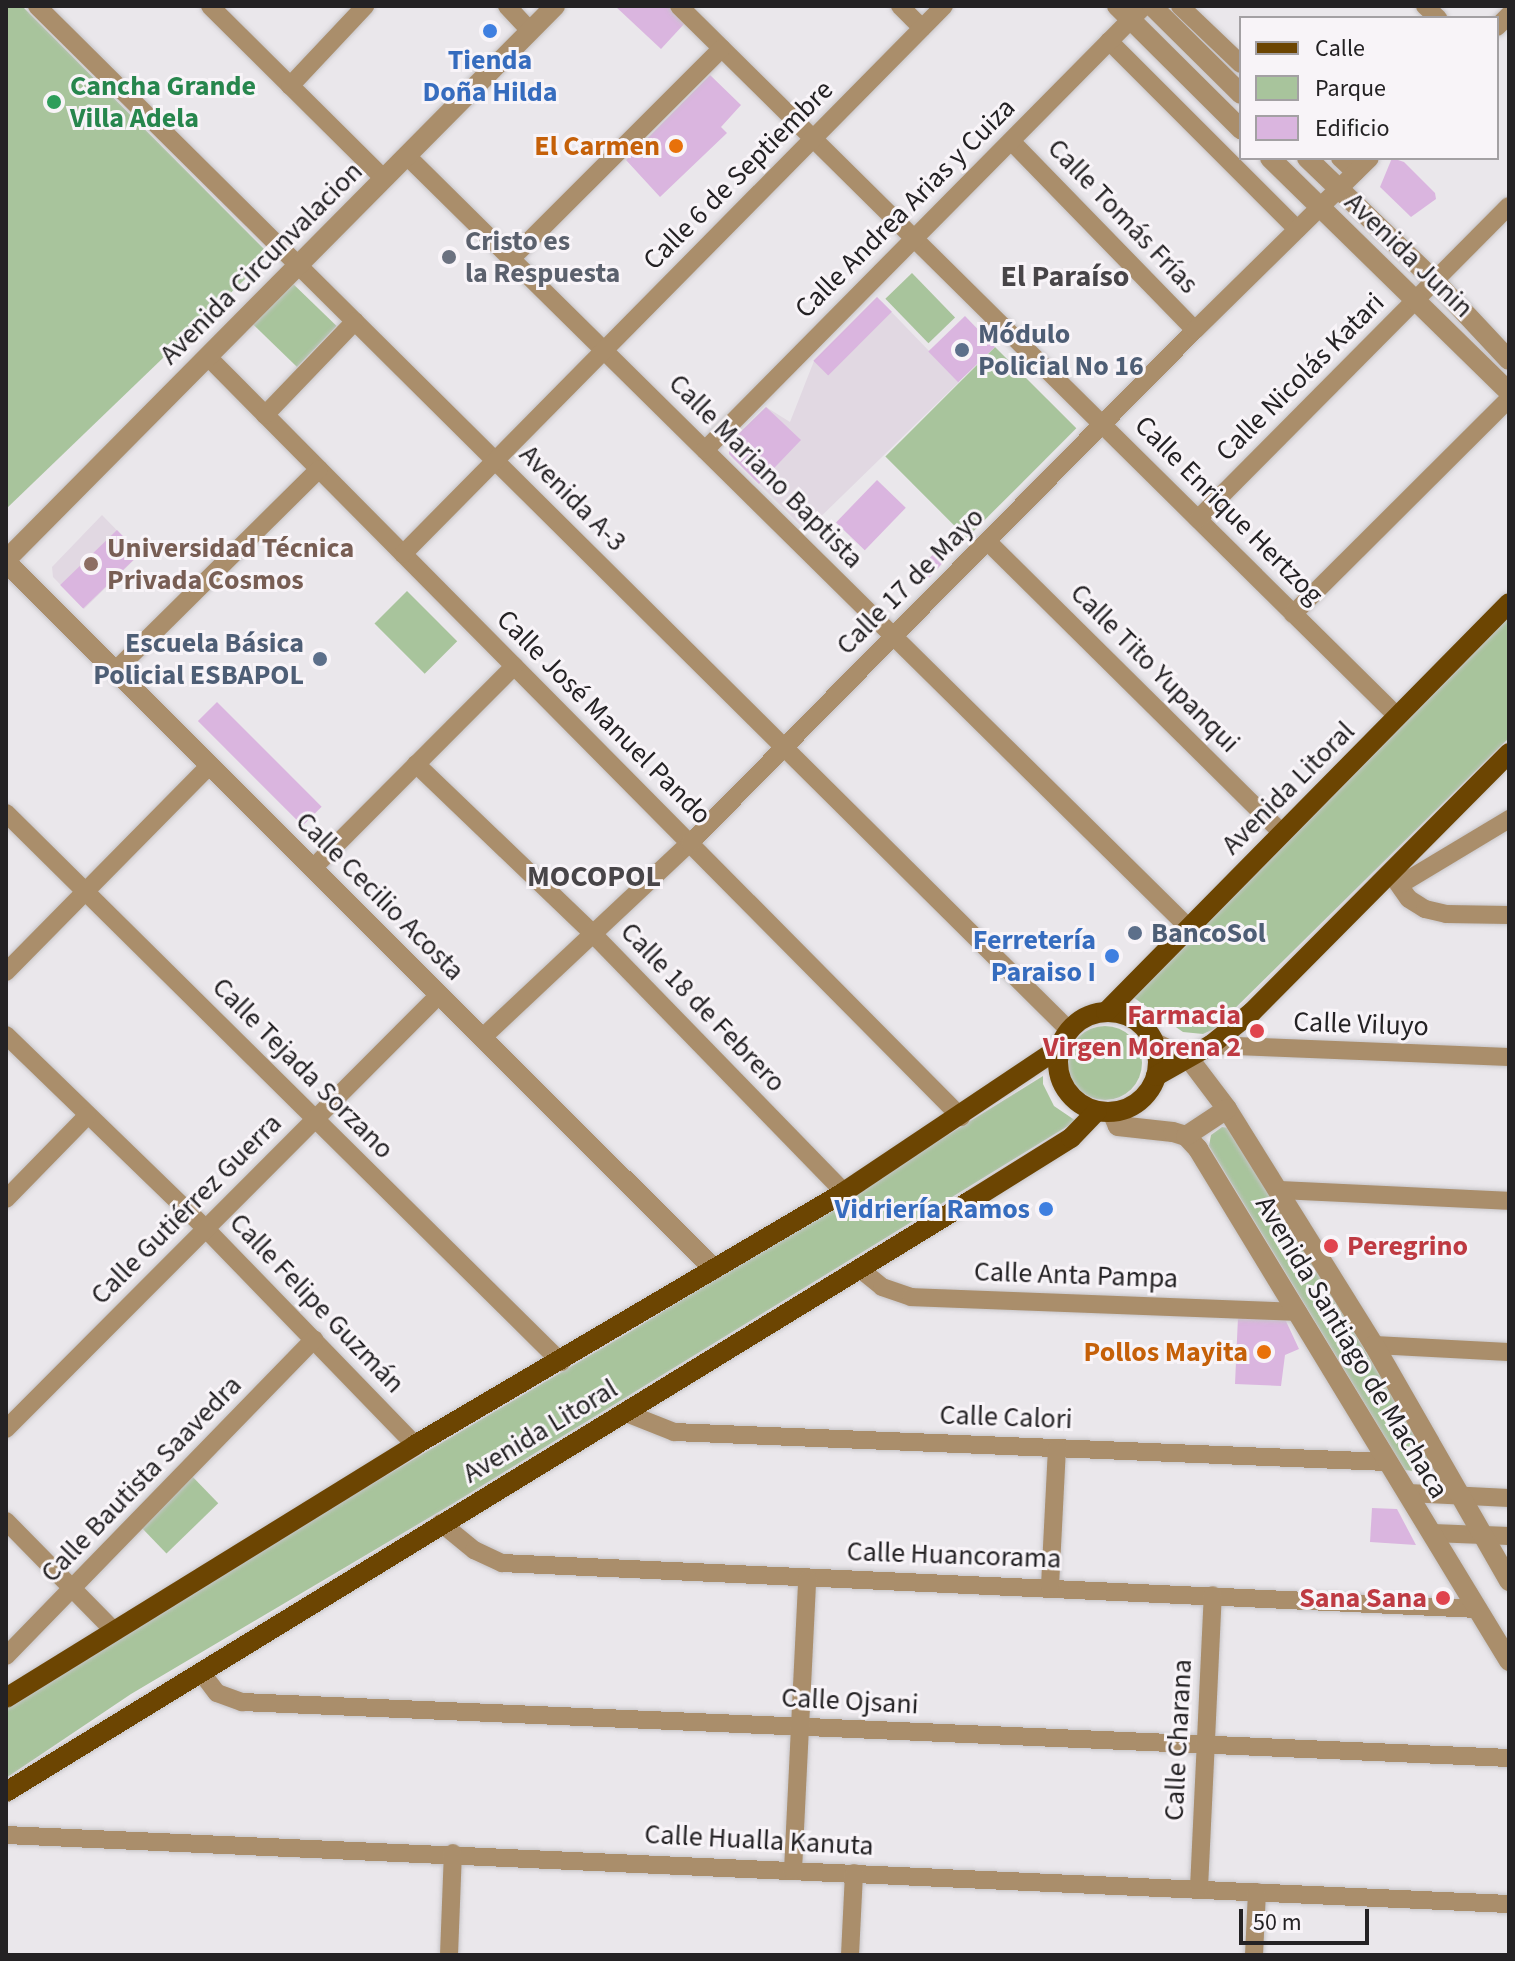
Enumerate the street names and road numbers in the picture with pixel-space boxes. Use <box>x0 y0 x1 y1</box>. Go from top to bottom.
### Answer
street label: Calle 6 de Septiembre <box>636 73 840 277</box>
street label: Calle Andrea Arias y Cuiza <box>788 91 1022 325</box>
street label: Calle Tomás Frías <box>1041 131 1205 301</box>
street label: Avenida Circunvalacion <box>153 155 369 371</box>
street label: Avenida Junin <box>1338 185 1480 325</box>
street label: Calle Nicolás Katari <box>1209 286 1391 468</box>
street label: Calle Mariano Baptista <box>662 367 870 575</box>
street label: Calle Enrique Hertzog <box>1128 409 1330 611</box>
street label: Avenida A-3 <box>513 438 633 558</box>
street label: Calle 17 de Mayo <box>829 500 991 662</box>
street label: Calle Tito Yupanqui <box>1063 576 1247 760</box>
street label: Calle José Manuel Pando <box>490 603 718 831</box>
street label: Avenida Litoral <box>1214 714 1362 862</box>
street label: Calle Cecilio Acosta <box>289 805 471 987</box>
street label: Calle 18 de Febrero <box>613 915 793 1099</box>
street label: Calle Tejada Sorzano <box>205 970 401 1166</box>
street label: Calle Viluyo <box>1293 1005 1429 1043</box>
street label: Calle Gutiérrez Guerra <box>83 1106 289 1312</box>
street label: Avenida Santiago de Machaca <box>1248 1190 1456 1504</box>
street label: Calle Felipe Guzmán <box>222 1206 412 1400</box>
street label: Calle Anta Pampa <box>973 1255 1179 1295</box>
street label: Calle Bautista Saavedra <box>34 1369 248 1589</box>
street label: Avenida Litoral <box>457 1372 623 1490</box>
street label: Calle Calori <box>939 1398 1073 1436</box>
street label: Calle Huancorama <box>846 1534 1062 1576</box>
street label: Calle Charana <box>1157 1658 1199 1822</box>
street label: Calle Ojsani <box>781 1681 919 1721</box>
street label: Calle Hualla Kanuta <box>644 1817 874 1863</box>

